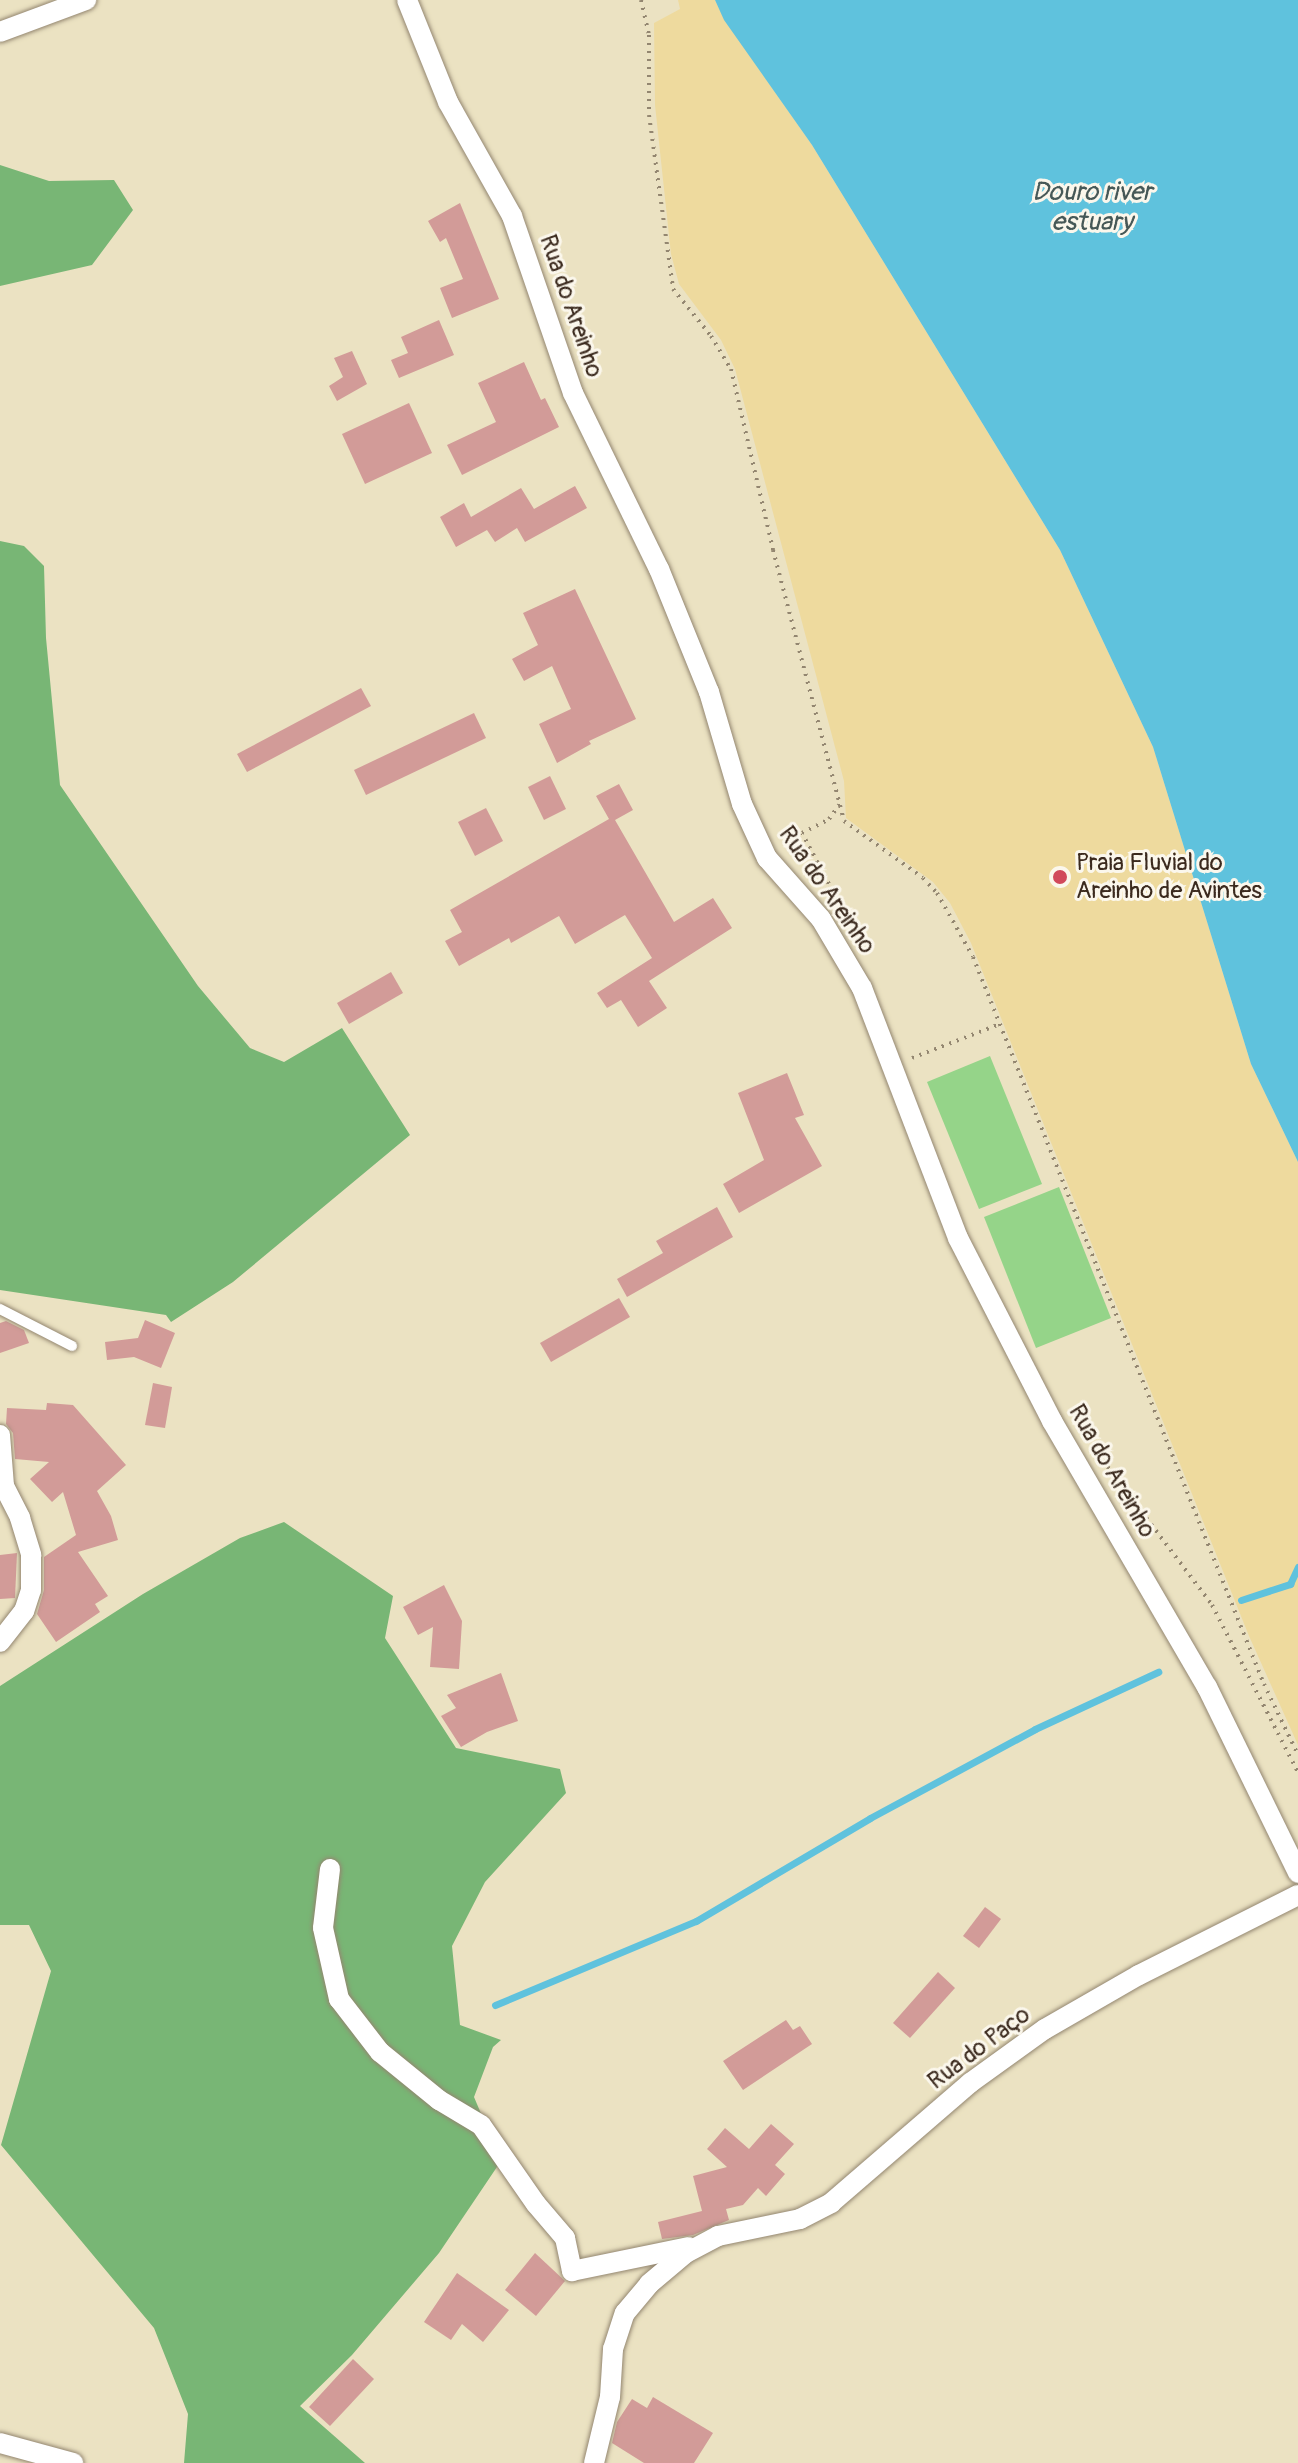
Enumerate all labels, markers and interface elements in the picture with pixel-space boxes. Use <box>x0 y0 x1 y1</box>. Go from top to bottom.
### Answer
water label: Douro river estuary <box>1032 177 1152 238</box>
street label: Rua do Areinho <box>533 231 609 381</box>
street label: Rua do Areinho <box>772 821 882 959</box>
place label: Praia Fluvial do Areinho de Avintes <box>1076 849 1262 905</box>
marker: Praia Fluvial do Areinho de Avintes <box>1051 868 1069 886</box>
street label: Rua do Areinho <box>1062 1399 1162 1543</box>
street label: Rua do Paço <box>922 2000 1036 2096</box>

